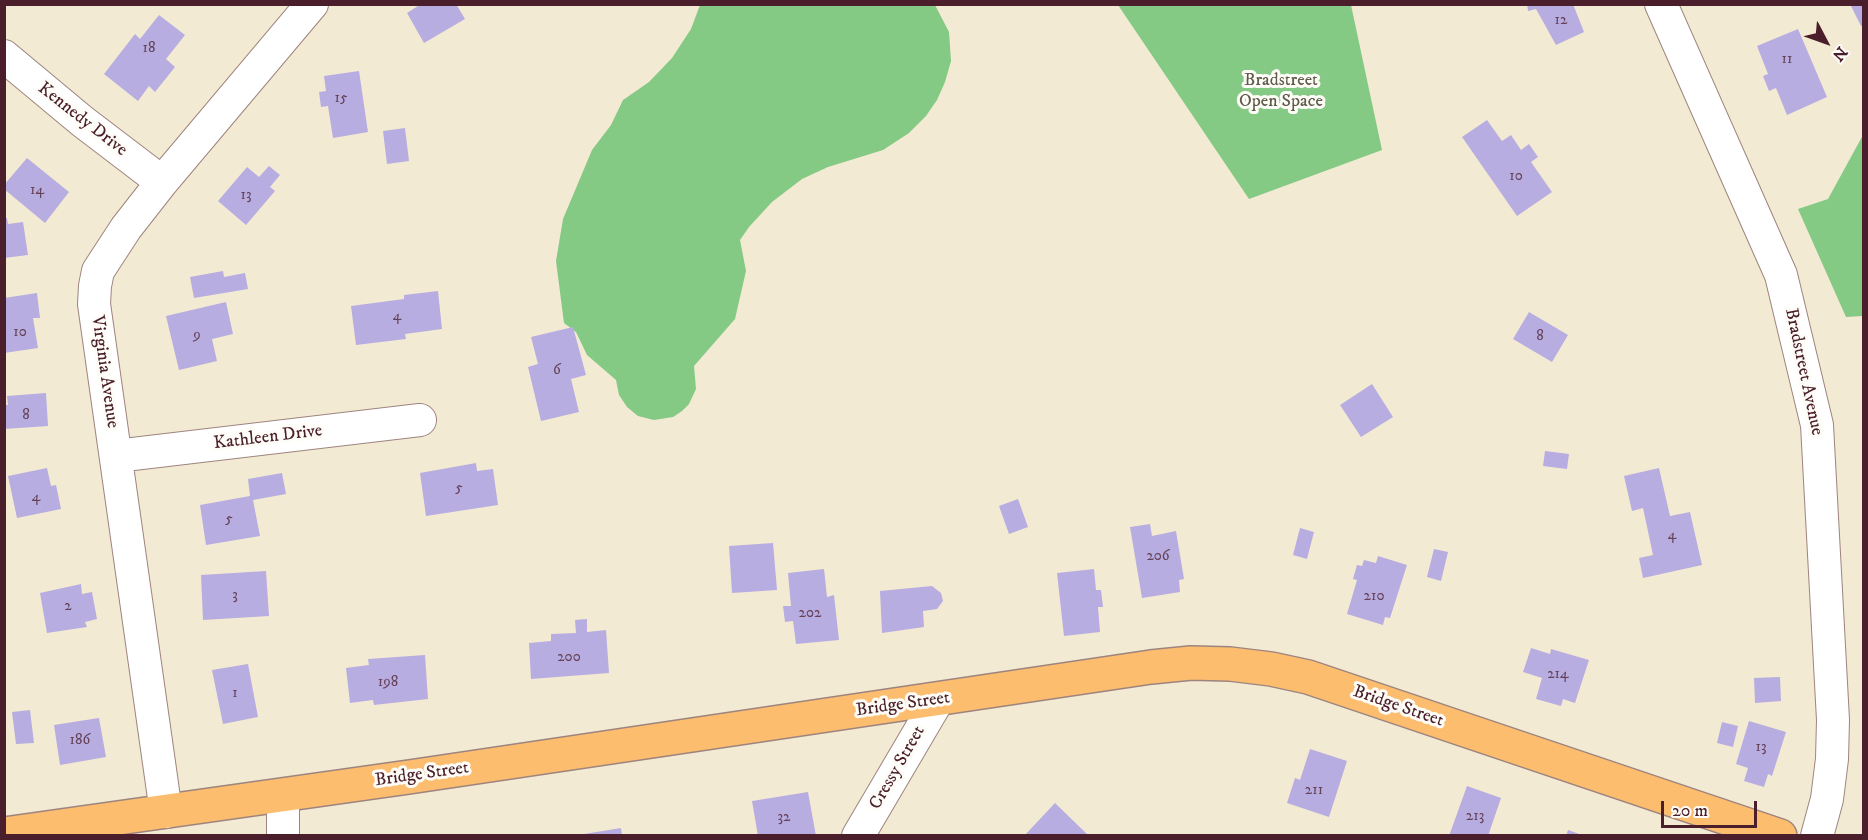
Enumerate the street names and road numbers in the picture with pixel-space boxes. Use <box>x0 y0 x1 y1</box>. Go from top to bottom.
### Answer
street label: Kennedy Drive <box>33 78 131 162</box>
street label: Bradstreet Avenue <box>1779 306 1827 438</box>
street label: Virginia Avenue <box>85 314 123 430</box>
street label: Kathleen Drive <box>213 421 323 455</box>
street label: Bridge Street <box>1350 681 1446 733</box>
street label: Bridge Street <box>855 688 951 722</box>
street label: Cressy Street <box>865 722 931 814</box>
street label: Bridge Street <box>374 758 470 792</box>

